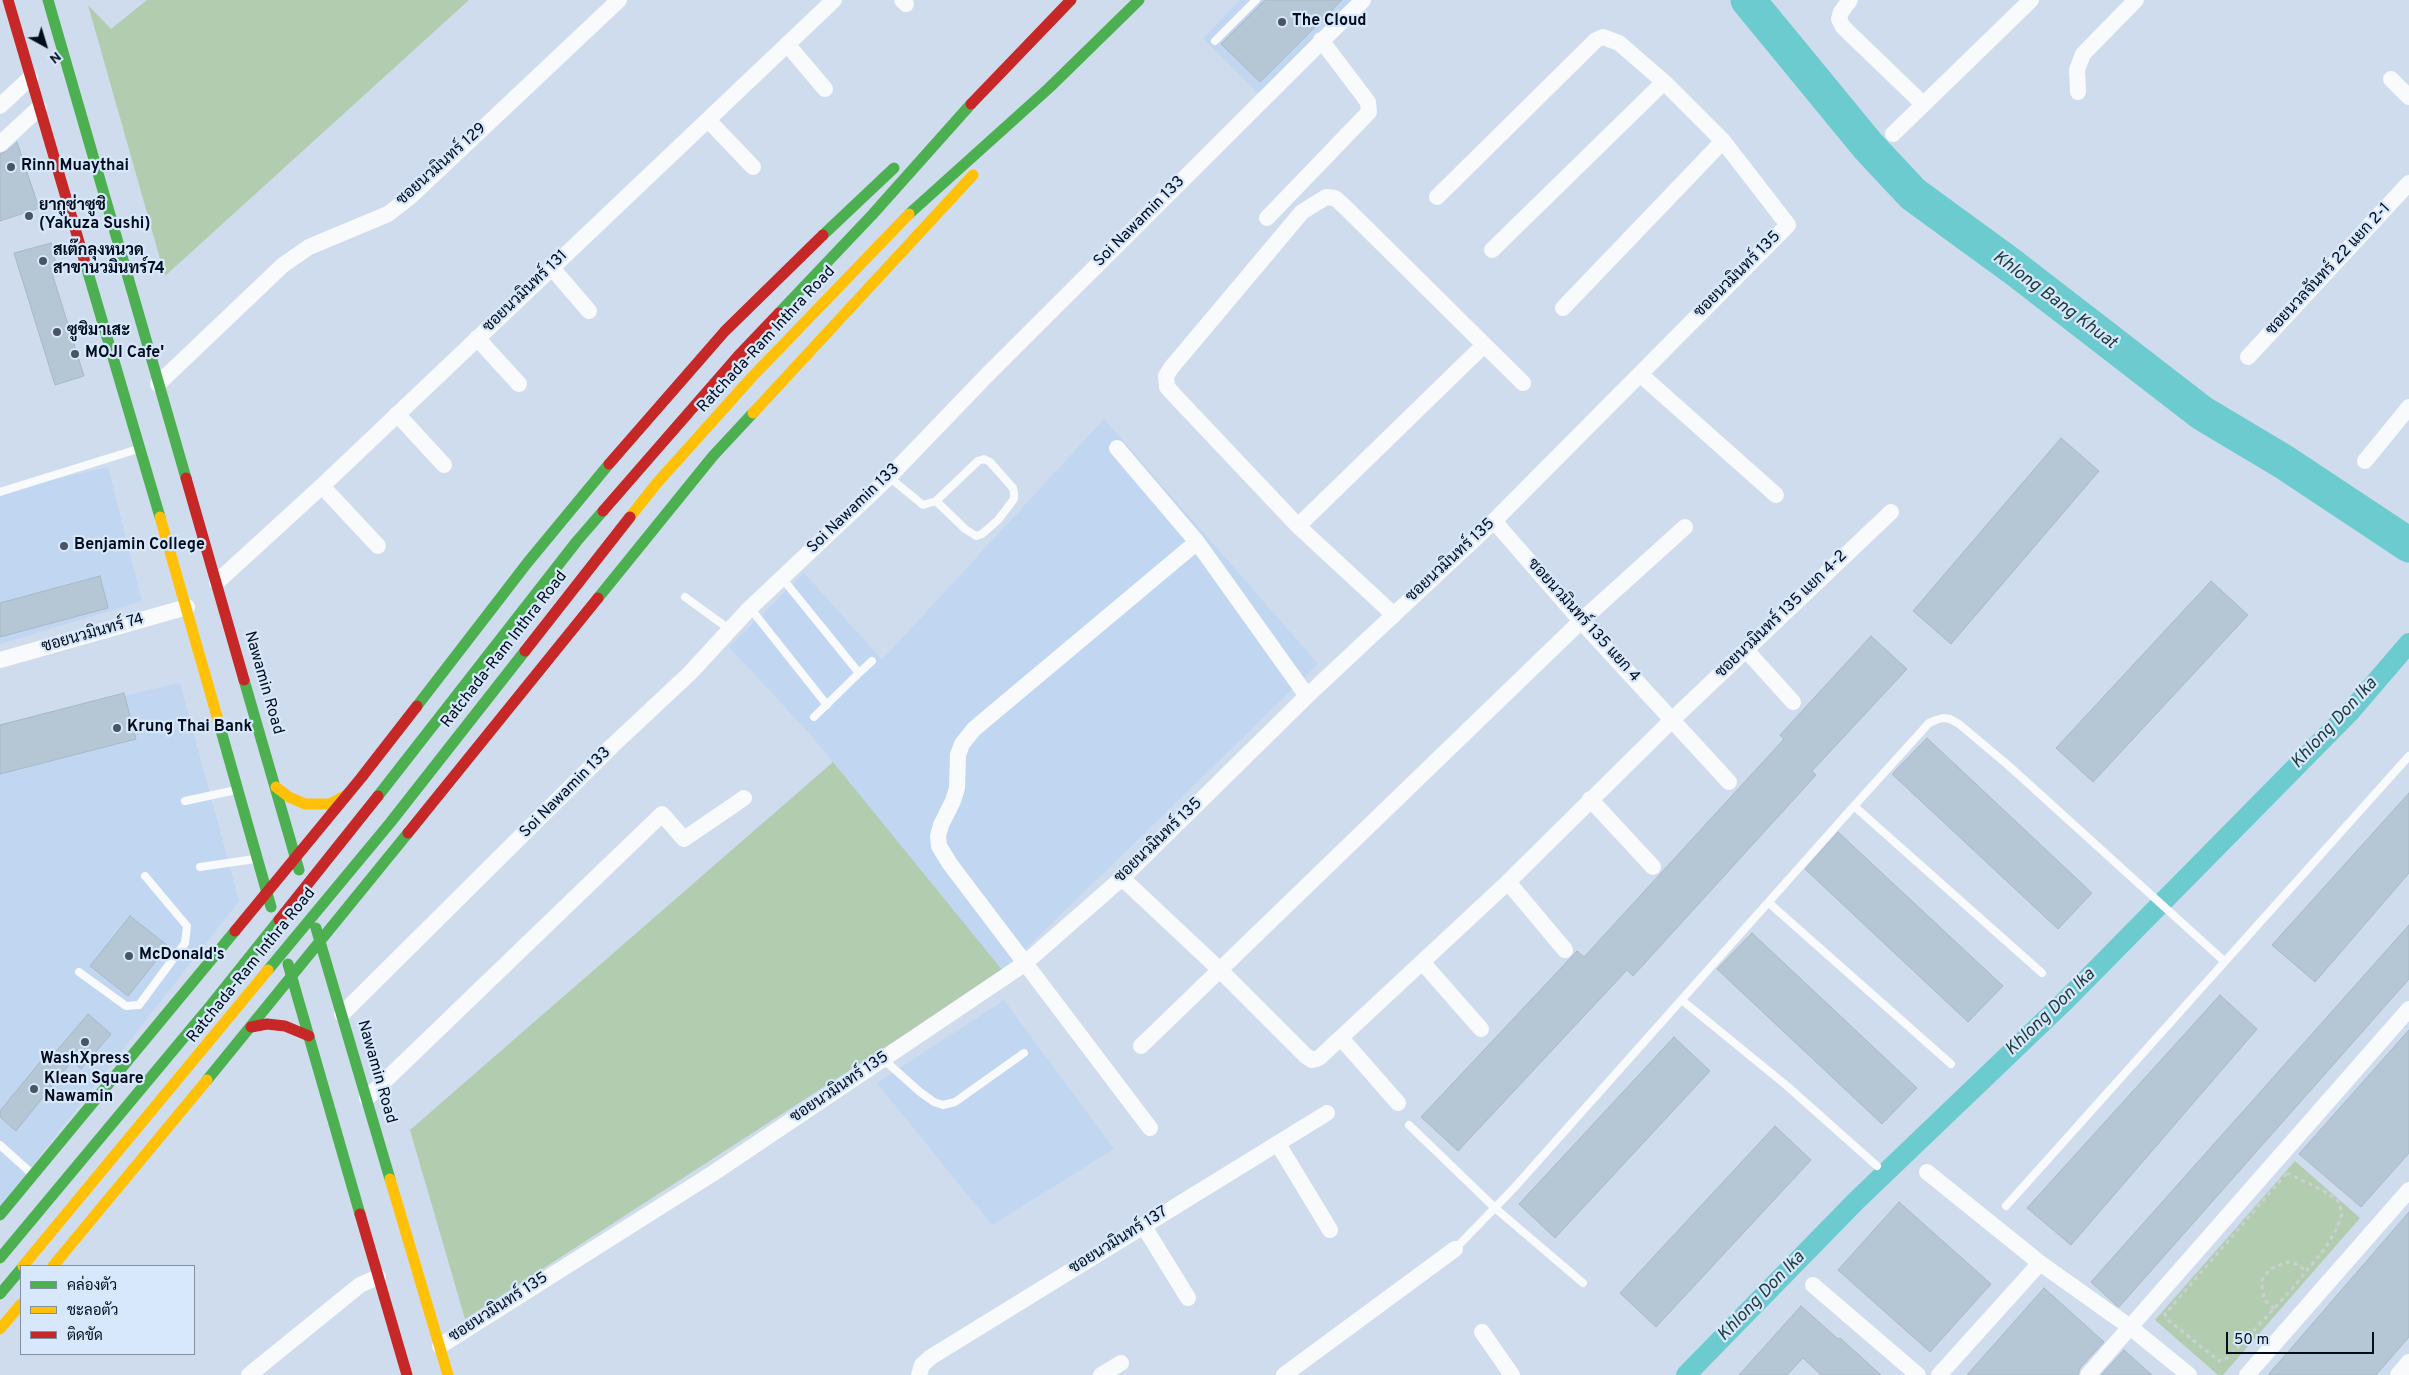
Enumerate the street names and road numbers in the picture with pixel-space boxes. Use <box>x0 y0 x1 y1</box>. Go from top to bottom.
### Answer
street label: ซอยนวมินทร์ 129 <box>393 120 491 210</box>
street label: Soi Nawamin 133 <box>1091 173 1189 271</box>
street label: ซอยนวลจันทร์ 22 แยก 2-1 <box>2263 200 2395 340</box>
street label: ซอยนวมินทร์ 135 <box>1691 228 1785 322</box>
street label: ซอยนวมินทร์ 131 <box>480 247 572 337</box>
street label: Ratchada-Ram Inthra Road <box>694 263 840 417</box>
street label: Soi Nawamin 133 <box>804 460 904 558</box>
street label: ซอยนวมินทร์ 135 <box>1403 515 1499 607</box>
street label: ซอยนวมินทร์ 135 แยก 4-2 <box>1712 547 1852 683</box>
street label: ซอยนวมินทร์ 135 แยก 4 <box>1523 555 1643 687</box>
street label: Ratchada-Ram Inthra Road <box>438 568 572 732</box>
street label: ซอยนวมินทร์ 74 <box>40 610 146 658</box>
street label: Nawamin Road <box>239 629 287 737</box>
street label: Soi Nawamin 133 <box>517 744 615 842</box>
street label: ซอยนวมินทร์ 135 <box>1111 794 1207 888</box>
street label: Ratchada-Ram Inthra Road <box>184 885 320 1047</box>
street label: Nawamin Road <box>352 1018 400 1126</box>
street label: ซอยนวมินทร์ 135 <box>787 1048 893 1128</box>
street label: ซอยนวมินทร์ 137 <box>1066 1203 1172 1279</box>
street label: ซอยนวมินทร์ 135 <box>446 1269 552 1347</box>

